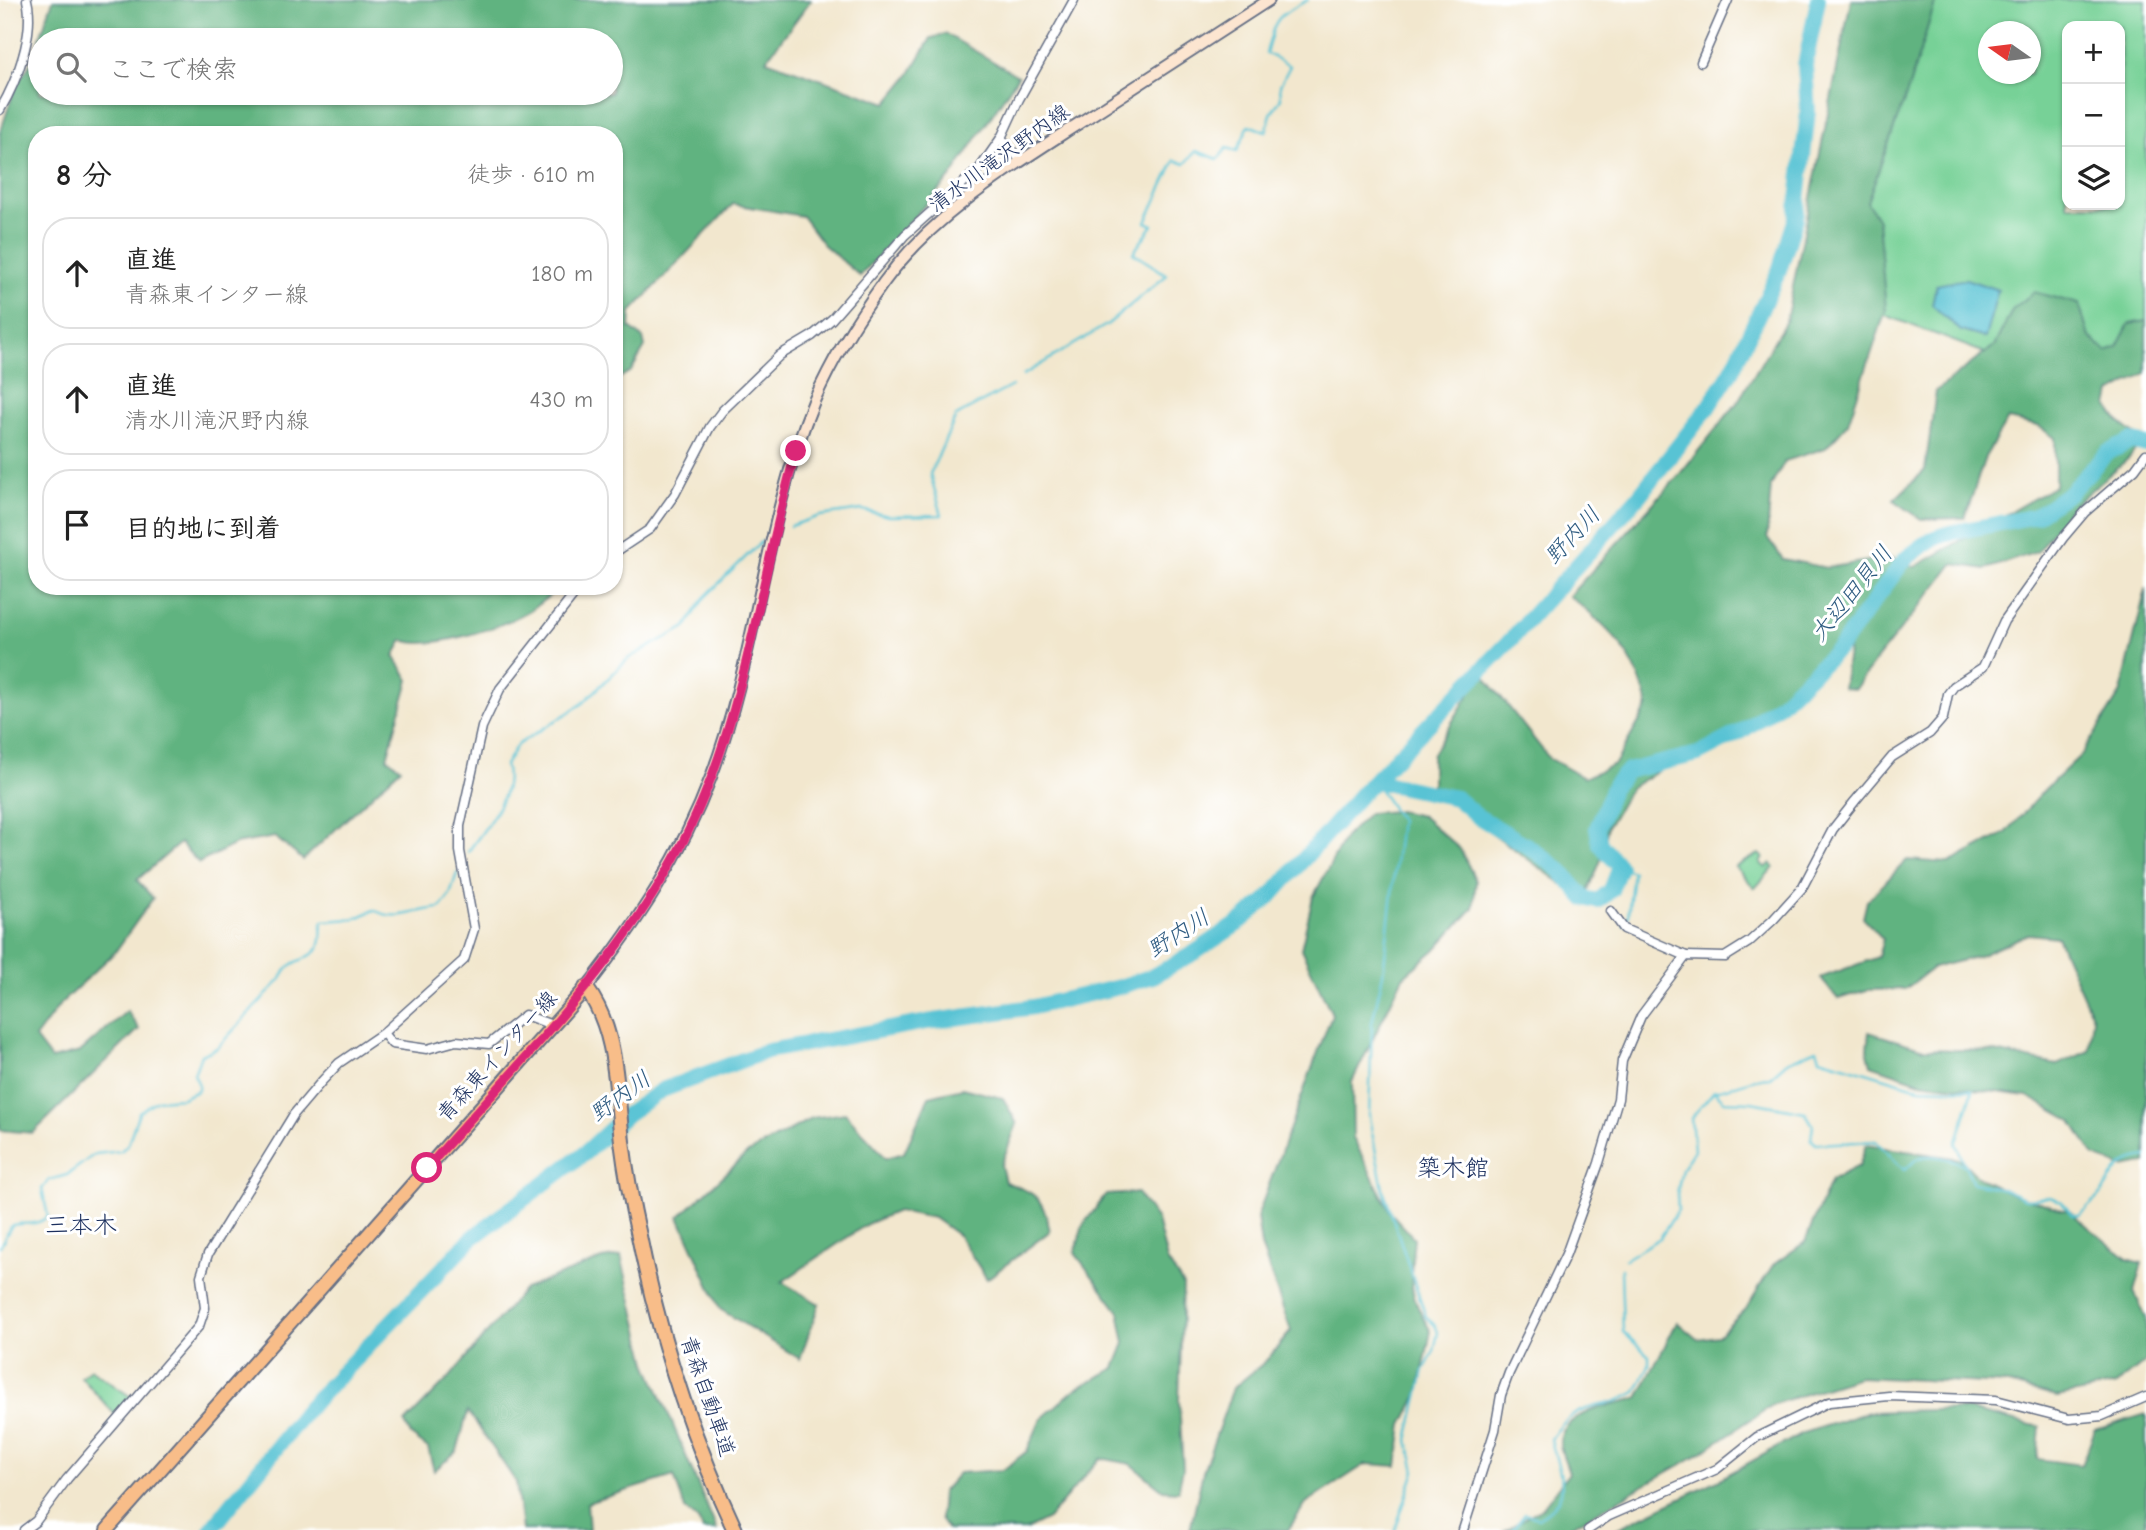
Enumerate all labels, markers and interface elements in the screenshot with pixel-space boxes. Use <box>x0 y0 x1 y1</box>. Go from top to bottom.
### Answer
north arrow <box>1978 21 2041 84</box>
map controls <box>2062 21 2125 210</box>
button: + <box>2062 21 2125 84</box>
search box <box>28 28 623 105</box>
icon: search <box>52 48 90 86</box>
text: ここで検索 <box>108 55 238 85</box>
button: − <box>2062 84 2125 147</box>
street label: 清水川滝沢野内線 <box>924 99 1074 217</box>
button: layers <box>2062 147 2125 210</box>
text: 8 分 <box>56 158 112 193</box>
text: 徒歩 · 610 m <box>467 161 595 188</box>
text: 直進 <box>125 245 177 275</box>
icon: ahead <box>58 254 96 292</box>
text: 180 m <box>531 260 593 287</box>
text: 青森東インター線 <box>125 281 308 308</box>
text: 直進 <box>125 371 177 401</box>
icon: ahead <box>58 380 96 418</box>
text: 430 m <box>530 386 593 413</box>
text: 清水川滝沢野内線 <box>125 407 309 434</box>
route end <box>780 435 811 466</box>
water label: 野内川 <box>1539 501 1606 570</box>
icon: arrive <box>58 506 96 544</box>
text: 目的地に到着 <box>125 514 281 544</box>
water label: 大辺田貝川 <box>1805 540 1898 646</box>
water label: 野内川 <box>1142 903 1215 964</box>
street label: 青森東インター線 <box>432 986 562 1126</box>
water label: 野内川 <box>584 1065 656 1128</box>
route start <box>411 1152 442 1183</box>
district label: 築木館 <box>1417 1154 1489 1182</box>
district label: 三本木 <box>45 1211 117 1239</box>
street label: 青森自動車道 <box>676 1333 740 1459</box>

